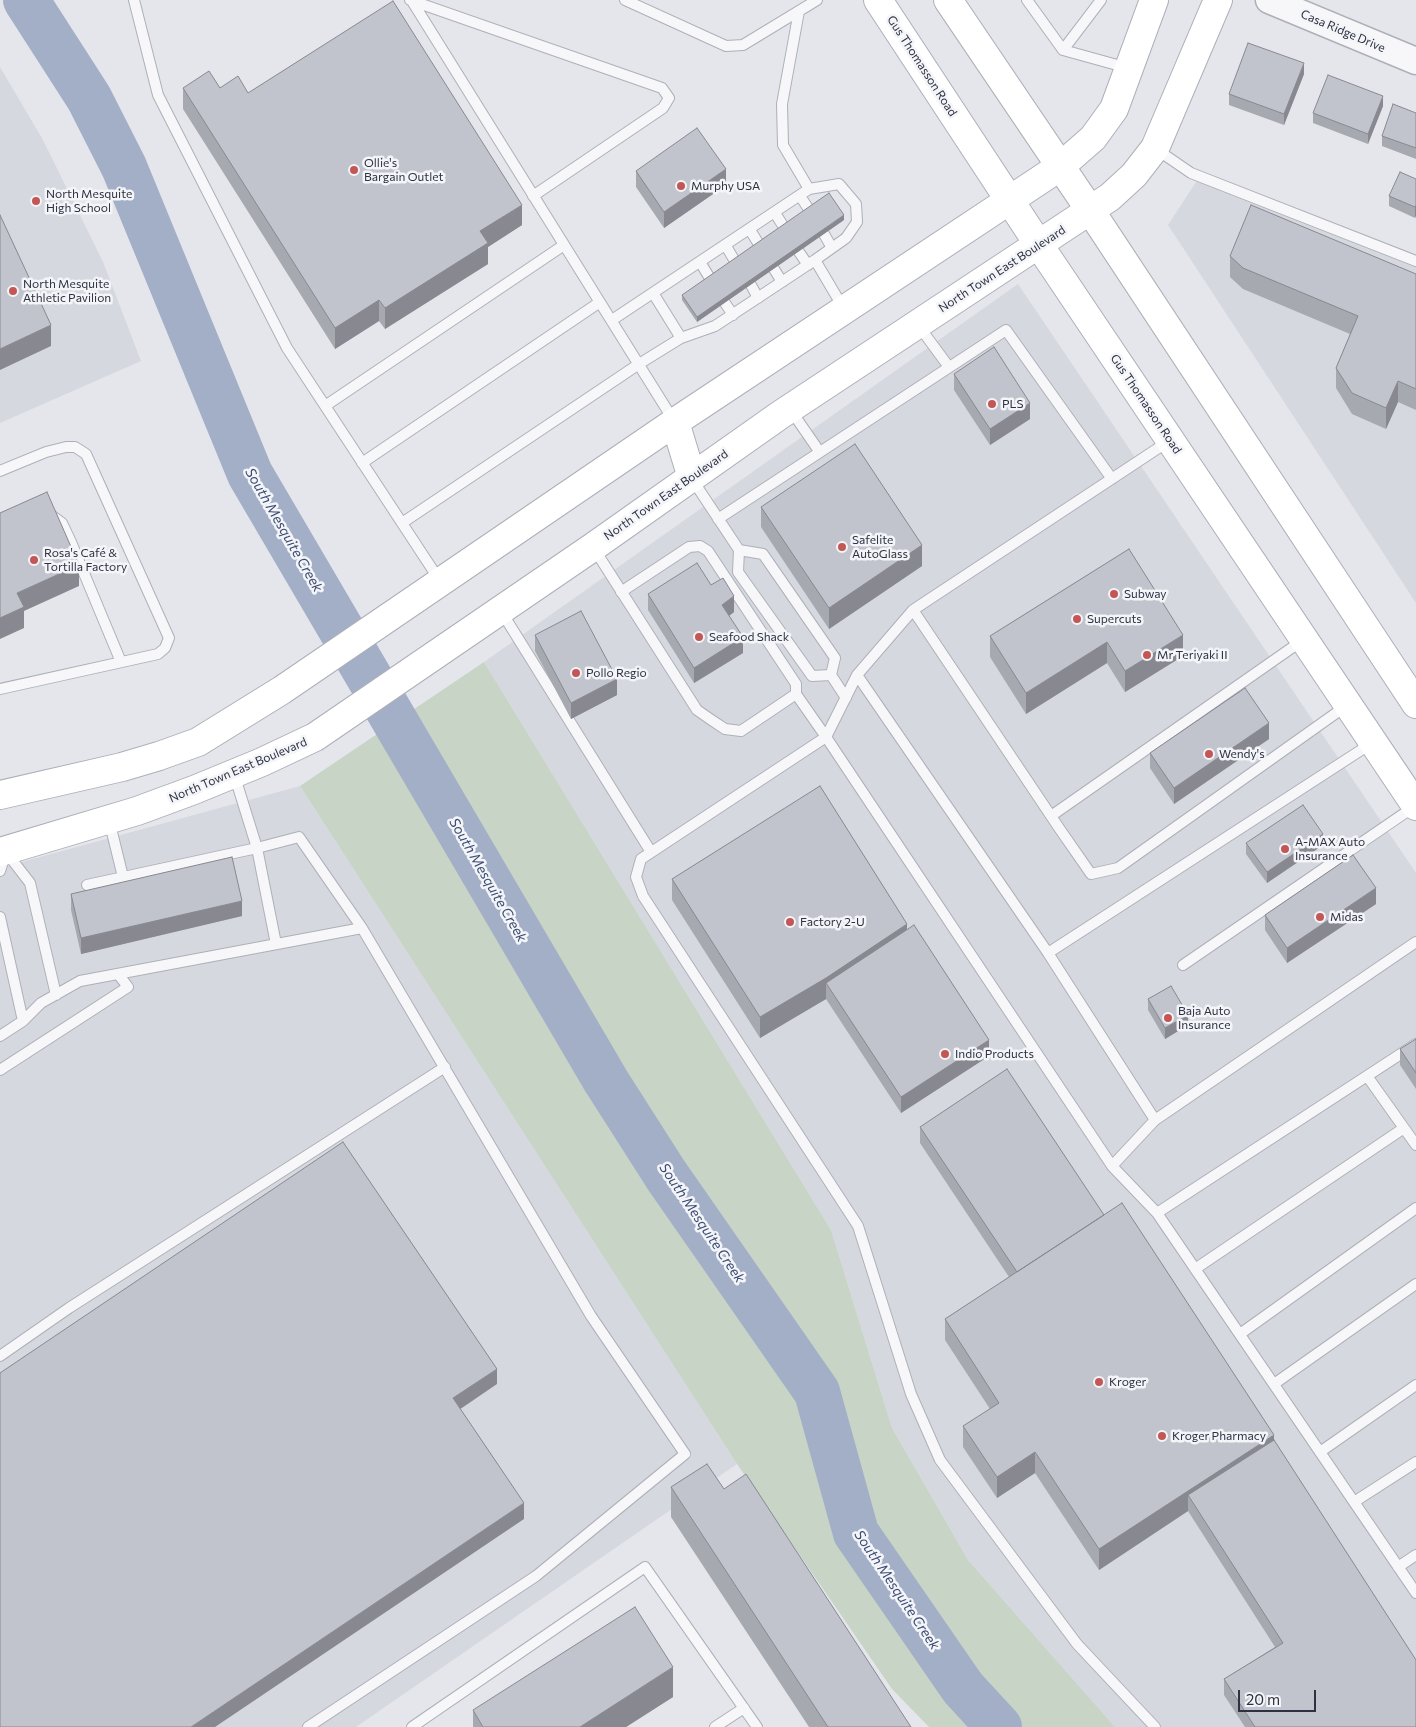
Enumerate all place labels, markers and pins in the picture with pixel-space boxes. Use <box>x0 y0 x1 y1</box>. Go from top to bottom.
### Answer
place label: Ollie's Bargain Outlet <box>364 156 443 184</box>
marker: Ollie's Bargain Outlet <box>348 164 360 176</box>
place label: Murphy USA <box>691 179 760 193</box>
marker: Murphy USA <box>675 180 687 192</box>
place label: North Mesquite High School <box>46 187 132 215</box>
marker: North Mesquite High School <box>30 195 42 207</box>
place label: North Mesquite Athletic Pavilion <box>23 277 111 305</box>
marker: North Mesquite Athletic Pavilion <box>7 285 19 297</box>
place label: PLS <box>1002 397 1023 411</box>
marker: PLS <box>986 398 998 410</box>
place label: Safelite AutoGlass <box>852 533 908 561</box>
marker: Safelite AutoGlass <box>836 541 848 553</box>
place label: Rosa's Café & Tortilla Factory <box>44 546 127 574</box>
marker: Rosa's Café & Tortilla Factory <box>28 554 40 566</box>
place label: Subway <box>1124 587 1167 601</box>
marker: Subway <box>1108 588 1120 600</box>
place label: Supercuts <box>1087 612 1142 626</box>
marker: Supercuts <box>1071 613 1083 625</box>
place label: Seafood Shack <box>709 630 789 644</box>
marker: Seafood Shack <box>693 631 705 643</box>
place label: Mr Teriyaki II <box>1157 648 1228 662</box>
marker: Mr Teriyaki II <box>1141 649 1153 661</box>
place label: Pollo Regio <box>586 666 647 680</box>
marker: Pollo Regio <box>570 667 582 679</box>
place label: Wendy's <box>1219 747 1265 761</box>
marker: Wendy's <box>1203 748 1215 760</box>
place label: A-MAX Auto Insurance <box>1295 835 1365 863</box>
marker: A-MAX Auto Insurance <box>1279 843 1291 855</box>
place label: Midas <box>1330 910 1363 924</box>
marker: Midas <box>1314 911 1326 923</box>
place label: Factory 2-U <box>800 915 865 929</box>
marker: Factory 2-U <box>784 916 796 928</box>
place label: Baja Auto Insurance <box>1178 1004 1231 1032</box>
marker: Baja Auto Insurance <box>1162 1012 1174 1024</box>
place label: Indio Products <box>955 1047 1034 1061</box>
marker: Indio Products <box>939 1048 951 1060</box>
place label: Kroger <box>1109 1375 1146 1389</box>
marker: Kroger <box>1093 1376 1105 1388</box>
place label: Kroger Pharmacy <box>1172 1429 1266 1443</box>
marker: Kroger Pharmacy <box>1156 1430 1168 1442</box>

